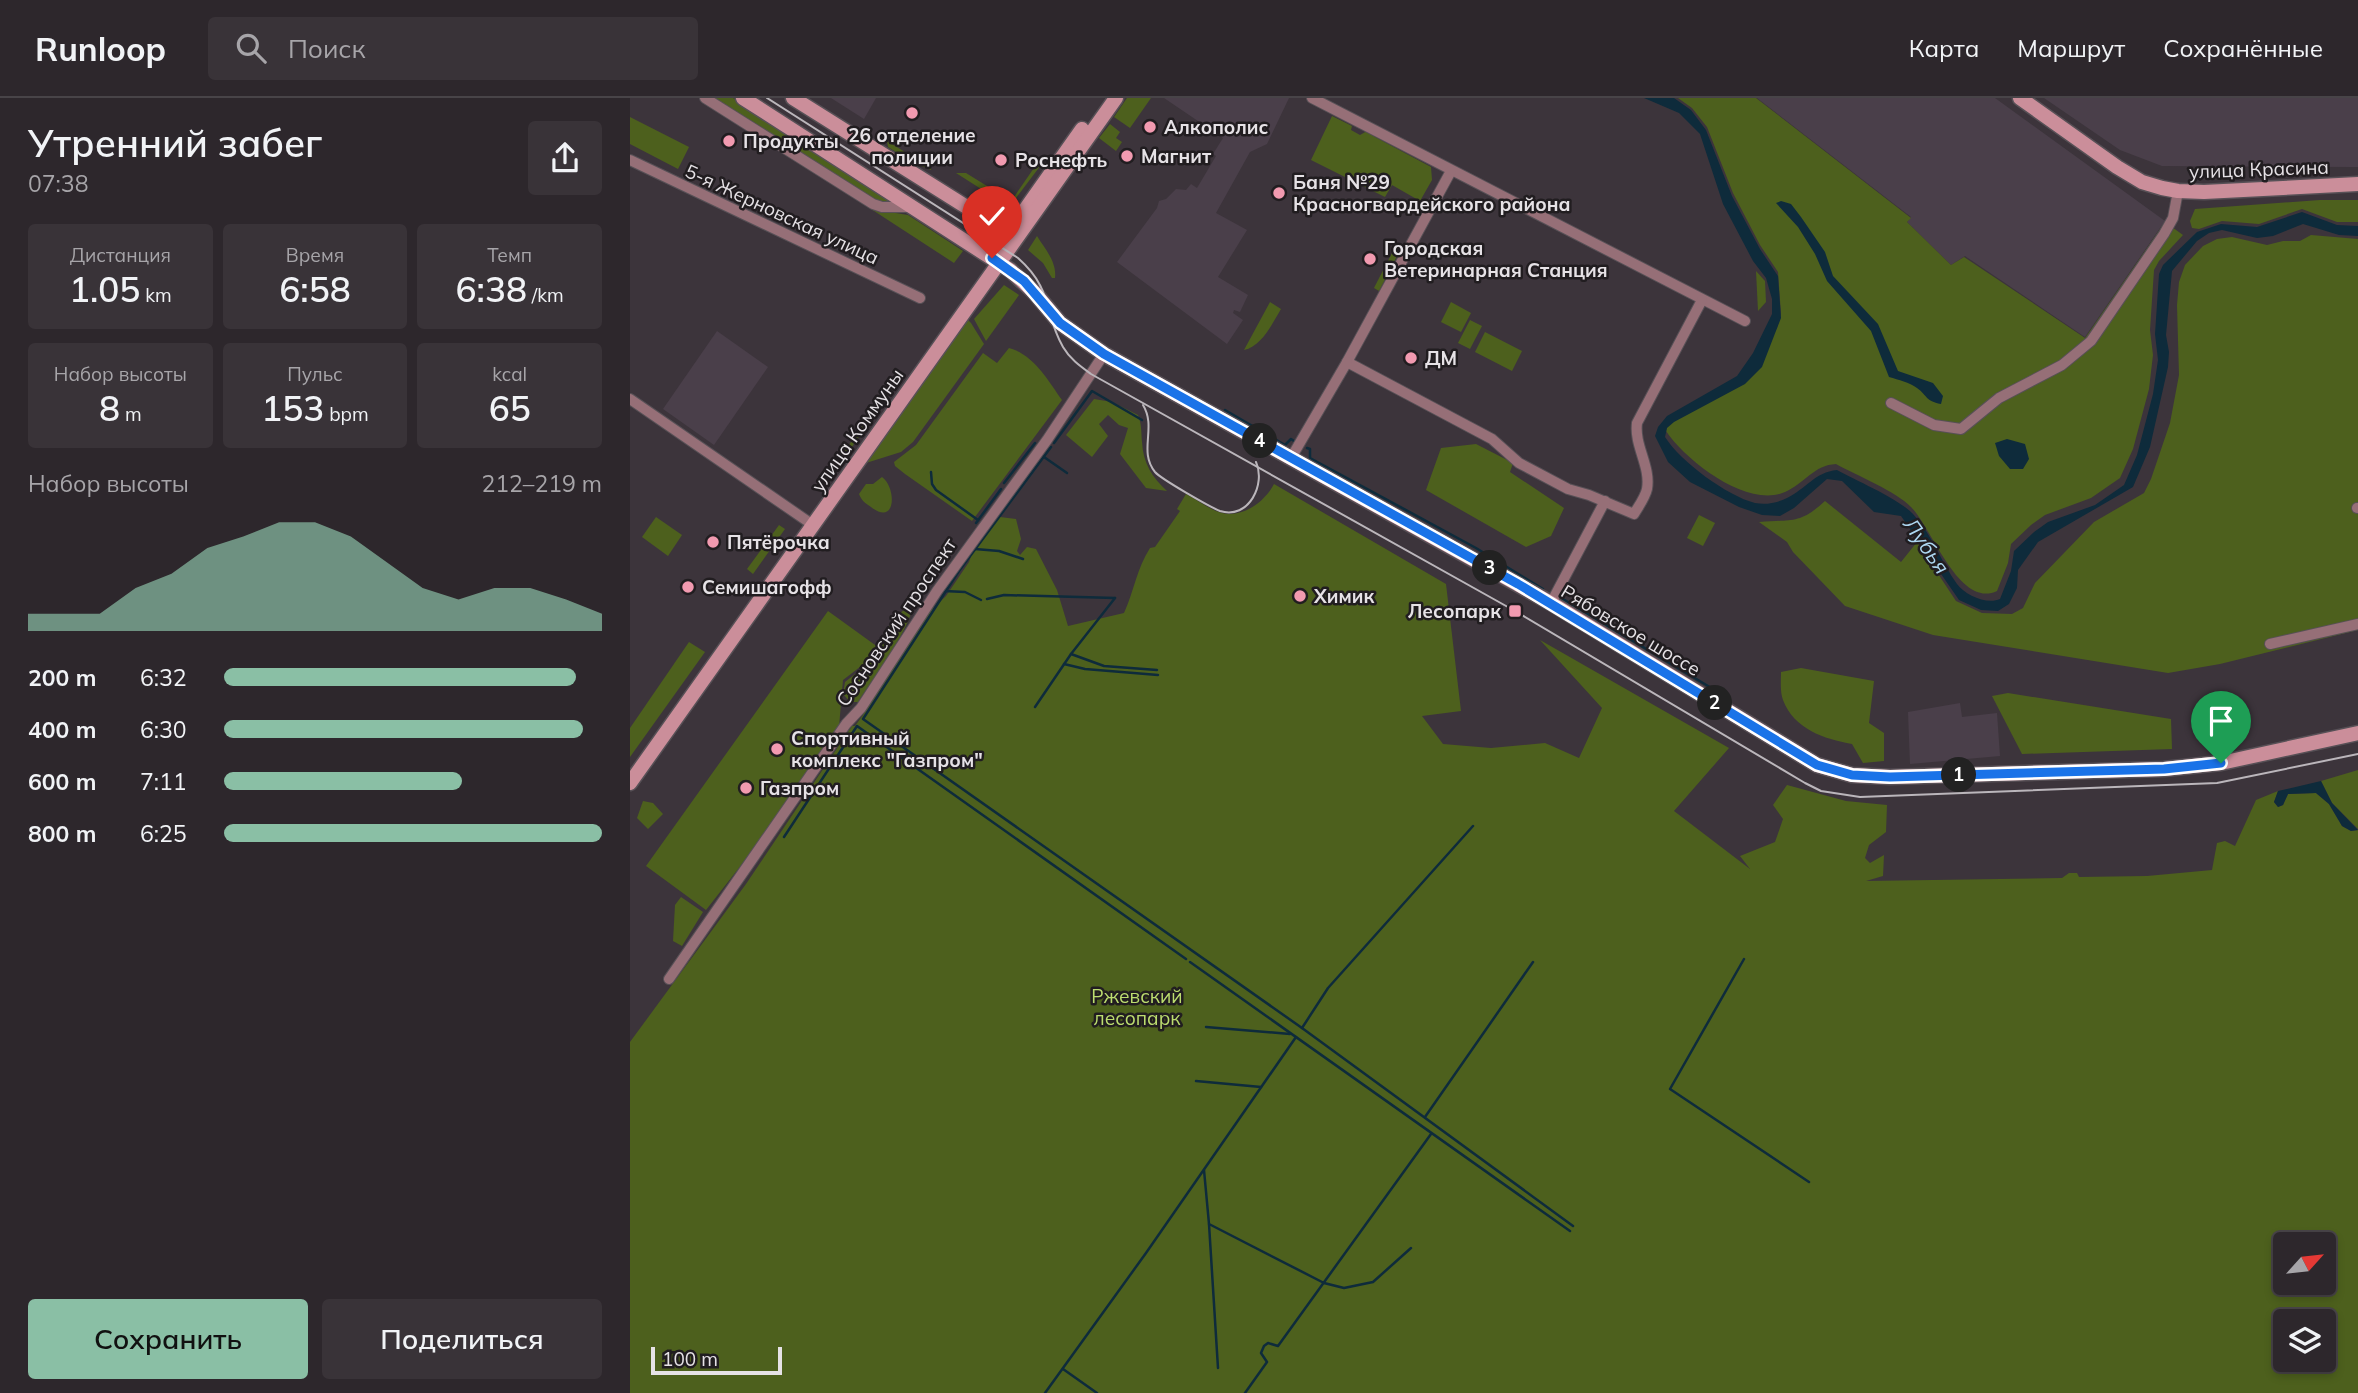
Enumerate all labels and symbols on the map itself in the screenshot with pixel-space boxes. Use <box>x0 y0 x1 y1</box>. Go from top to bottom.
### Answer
marker: 26 отделение полиции <box>904 105 920 121</box>
place label: Алкополис <box>1164 115 1268 139</box>
marker: Алкополис <box>1142 119 1158 135</box>
place label: 26 отделение полиции <box>848 123 976 169</box>
place label: Продукты <box>743 129 839 153</box>
marker: Продукты <box>721 133 737 149</box>
place label: Магнит <box>1141 144 1212 168</box>
place label: Роснефть <box>1015 148 1108 172</box>
marker: Магнит <box>1119 148 1135 164</box>
marker: Роснефть <box>993 152 1009 168</box>
street label: улица Красина <box>2189 155 2329 183</box>
street label: 5-я Жерновская улица <box>681 159 883 269</box>
place label: Баня №29 Красногвардейского района <box>1293 170 1571 216</box>
marker: Баня №29 Красногвардейского района <box>1271 185 1287 201</box>
pin <box>962 186 1022 258</box>
place label: Городская Ветеринарная Станция <box>1384 236 1608 282</box>
marker: Городская Ветеринарная Станция <box>1362 251 1378 267</box>
place label: ДМ <box>1425 346 1457 370</box>
marker: ДМ <box>1403 350 1419 366</box>
street label: улица Коммуны <box>806 364 908 496</box>
pin: 4 <box>1242 424 1278 458</box>
water label: Лубья <box>1898 511 1955 579</box>
place label: Пятёрочка <box>727 530 830 554</box>
street label: Сосновский проспект <box>831 533 962 711</box>
marker: Пятёрочка <box>705 534 721 550</box>
pin: 3 <box>1472 550 1508 586</box>
place label: Семишагофф <box>702 575 832 599</box>
marker: Семишагофф <box>680 579 696 595</box>
street label: Рябовское шоссе <box>1557 579 1705 681</box>
place label: Химик <box>1313 584 1374 608</box>
marker: Химик <box>1292 588 1308 604</box>
place label: Лесопарк <box>1408 599 1501 623</box>
marker: Лесопарк <box>1507 603 1523 619</box>
pin: 2 <box>1698 686 1732 720</box>
pin <box>2191 691 2251 763</box>
place label: Cпортивный комплекс "Газпром" <box>791 726 983 772</box>
marker: Cпортивный комплекс "Газпром" <box>769 741 785 757</box>
pin: 1 <box>1942 758 1976 792</box>
place label: Газпром <box>760 776 839 800</box>
marker: Газпром <box>738 780 754 796</box>
park label: Ржевский лесопарк <box>1091 984 1183 1030</box>
north arrow <box>2273 1232 2336 1295</box>
scale bar <box>651 1344 782 1376</box>

